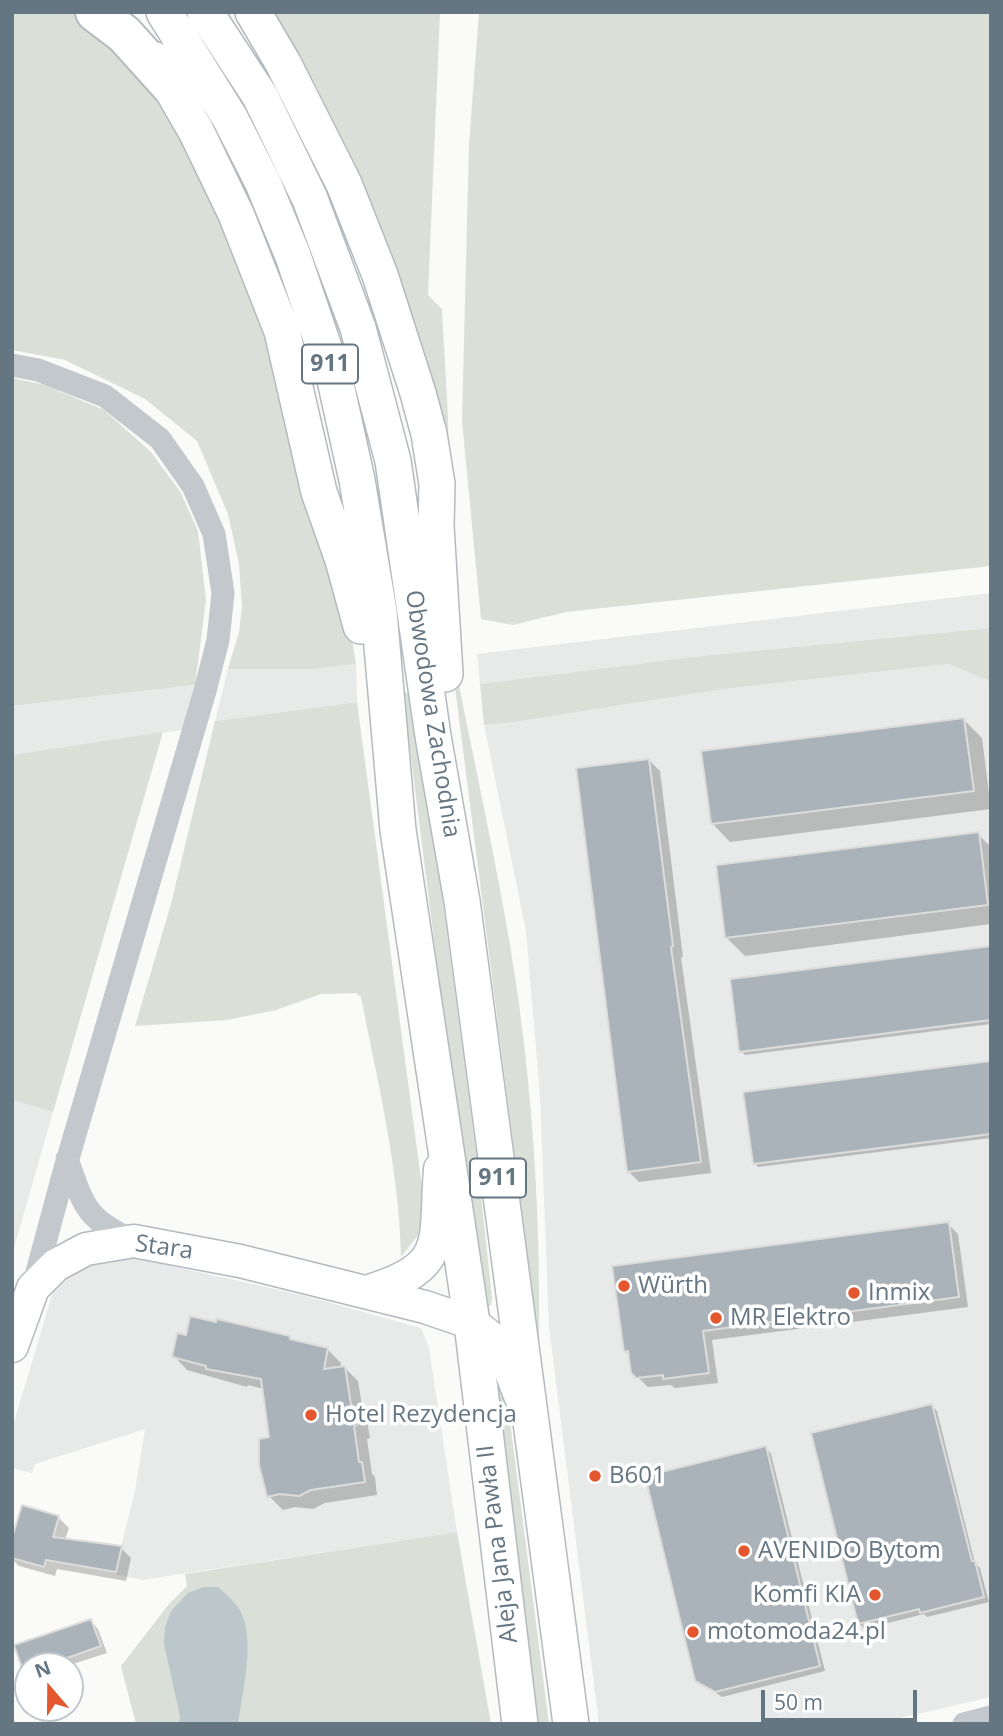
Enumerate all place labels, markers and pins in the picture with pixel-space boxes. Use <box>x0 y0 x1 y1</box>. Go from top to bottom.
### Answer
place label: Würth <box>638 1272 708 1300</box>
marker: Würth <box>616 1278 632 1294</box>
place label: Inmix <box>868 1279 930 1307</box>
marker: Inmix <box>846 1285 862 1301</box>
place label: MR Elektro <box>730 1304 851 1332</box>
marker: MR Elektro <box>708 1310 724 1326</box>
place label: Hotel Rezydencja <box>325 1401 517 1429</box>
marker: Hotel Rezydencja <box>303 1407 319 1423</box>
place label: B601 <box>609 1462 666 1490</box>
marker: B601 <box>587 1468 603 1484</box>
place label: AVENIDO Bytom <box>758 1537 941 1565</box>
marker: AVENIDO Bytom <box>736 1543 752 1559</box>
place label: Komfi KIA <box>753 1581 861 1609</box>
marker: Komfi KIA <box>867 1587 883 1603</box>
place label: motomoda24.pl <box>707 1618 886 1646</box>
marker: motomoda24.pl <box>685 1624 701 1640</box>

